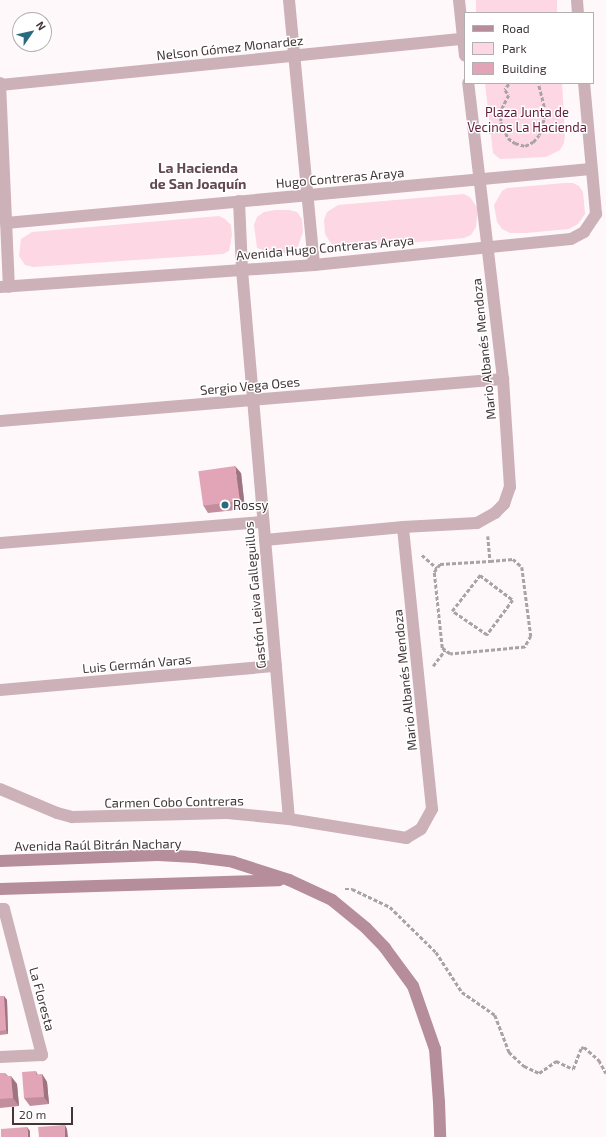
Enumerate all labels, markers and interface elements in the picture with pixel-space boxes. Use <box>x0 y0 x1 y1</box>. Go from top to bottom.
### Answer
north arrow <box>12 12 52 52</box>
legend <box>464 12 594 84</box>
text: N <box>34 19 49 32</box>
text: Road <box>502 21 530 35</box>
street label: Nelson Gómez Monardez <box>156 33 304 63</box>
text: Park <box>502 41 527 55</box>
text: Building <box>502 61 546 75</box>
park label: Plaza Junta de Vecinos La Hacienda <box>467 105 587 136</box>
district label: La Hacienda de San Joaquín <box>149 160 247 192</box>
street label: Hugo Contreras Araya <box>275 165 405 191</box>
street label: Avenida Hugo Contreras Araya <box>235 232 415 264</box>
street label: Mario Albanés Mendoza <box>469 277 499 421</box>
street label: Sergio Vega Oses <box>199 374 301 398</box>
place label: Rossy <box>233 497 268 513</box>
marker: Rossy <box>220 500 230 510</box>
street label: Gastón Leiva Galleguillos <box>241 521 269 669</box>
street label: Mario Albanés Mendoza <box>390 608 420 752</box>
street label: Luis Germán Varas <box>82 651 192 677</box>
street label: Carmen Cobo Contreras <box>104 793 244 811</box>
street label: Avenida Raúl Bitrán Nachary <box>14 836 182 854</box>
street label: La Floresta <box>26 965 58 1033</box>
scale bar <box>14 1099 75 1125</box>
text: 20 m <box>19 1107 46 1121</box>

